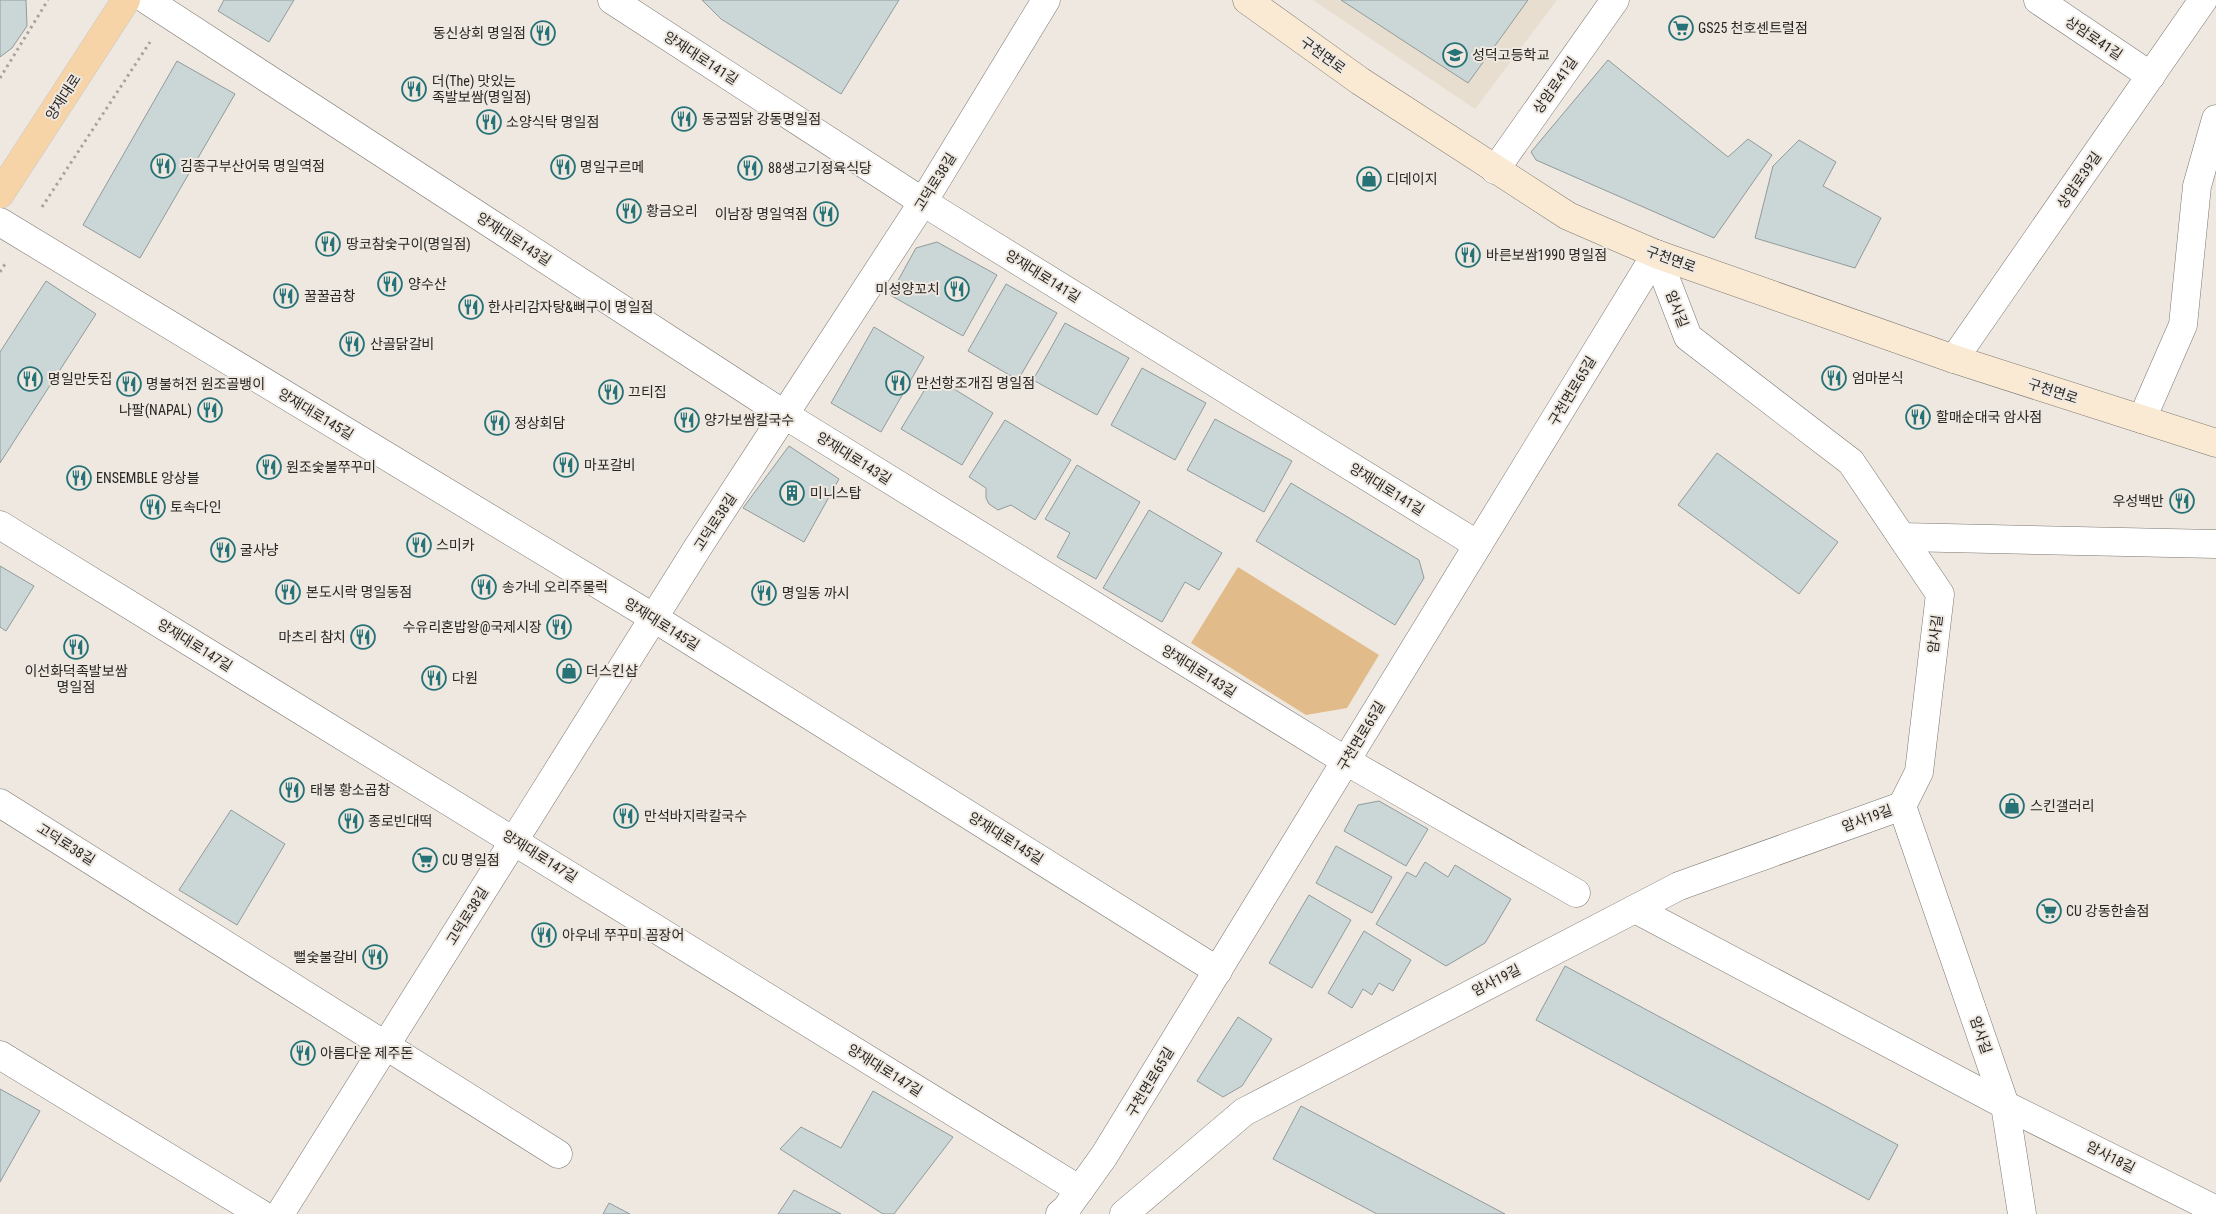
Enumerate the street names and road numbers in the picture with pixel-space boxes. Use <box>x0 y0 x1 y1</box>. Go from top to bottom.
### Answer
street label: 상암로41길 <box>2062 13 2126 63</box>
street label: 양재대로141길 <box>661 28 741 88</box>
street label: 구천면로 <box>1297 33 1349 77</box>
street label: 상암로41길 <box>1530 54 1580 116</box>
street label: 양재대로 <box>42 71 84 123</box>
street label: 상암로39길 <box>2054 149 2104 211</box>
street label: 고덕로38길 <box>911 150 959 214</box>
street label: 양재대로143길 <box>474 209 554 269</box>
street label: 구천면로 <box>1644 243 1698 275</box>
street label: 양재대로141길 <box>1003 247 1083 305</box>
street label: 암사길 <box>1663 288 1691 330</box>
street label: 구천면로65길 <box>1545 353 1599 429</box>
street label: 구천면로 <box>2026 375 2080 407</box>
street label: 양재대로145길 <box>275 385 357 443</box>
street label: 양재대로143길 <box>814 429 894 487</box>
street label: 양재대로141길 <box>1347 460 1427 518</box>
street label: 고덕로38길 <box>690 490 740 554</box>
street label: 양재대로145길 <box>622 595 702 653</box>
street label: 암사길 <box>1925 614 1945 654</box>
street label: 양재대로147길 <box>155 616 235 674</box>
street label: 양재대로143길 <box>1159 642 1239 700</box>
street label: 구천면로65길 <box>1334 698 1388 774</box>
street label: 암사19길 <box>1840 802 1894 834</box>
street label: 양재대로145길 <box>966 809 1046 867</box>
street label: 고덕로38길 <box>34 820 98 868</box>
street label: 양재대로147길 <box>500 827 580 885</box>
street label: 고덕로38길 <box>443 884 491 948</box>
street label: 암사19길 <box>1469 961 1523 999</box>
street label: 암사길 <box>1967 1014 1995 1056</box>
street label: 양재대로147길 <box>845 1041 925 1099</box>
street label: 구천면로65길 <box>1123 1044 1177 1120</box>
street label: 암사18길 <box>2084 1138 2138 1176</box>

